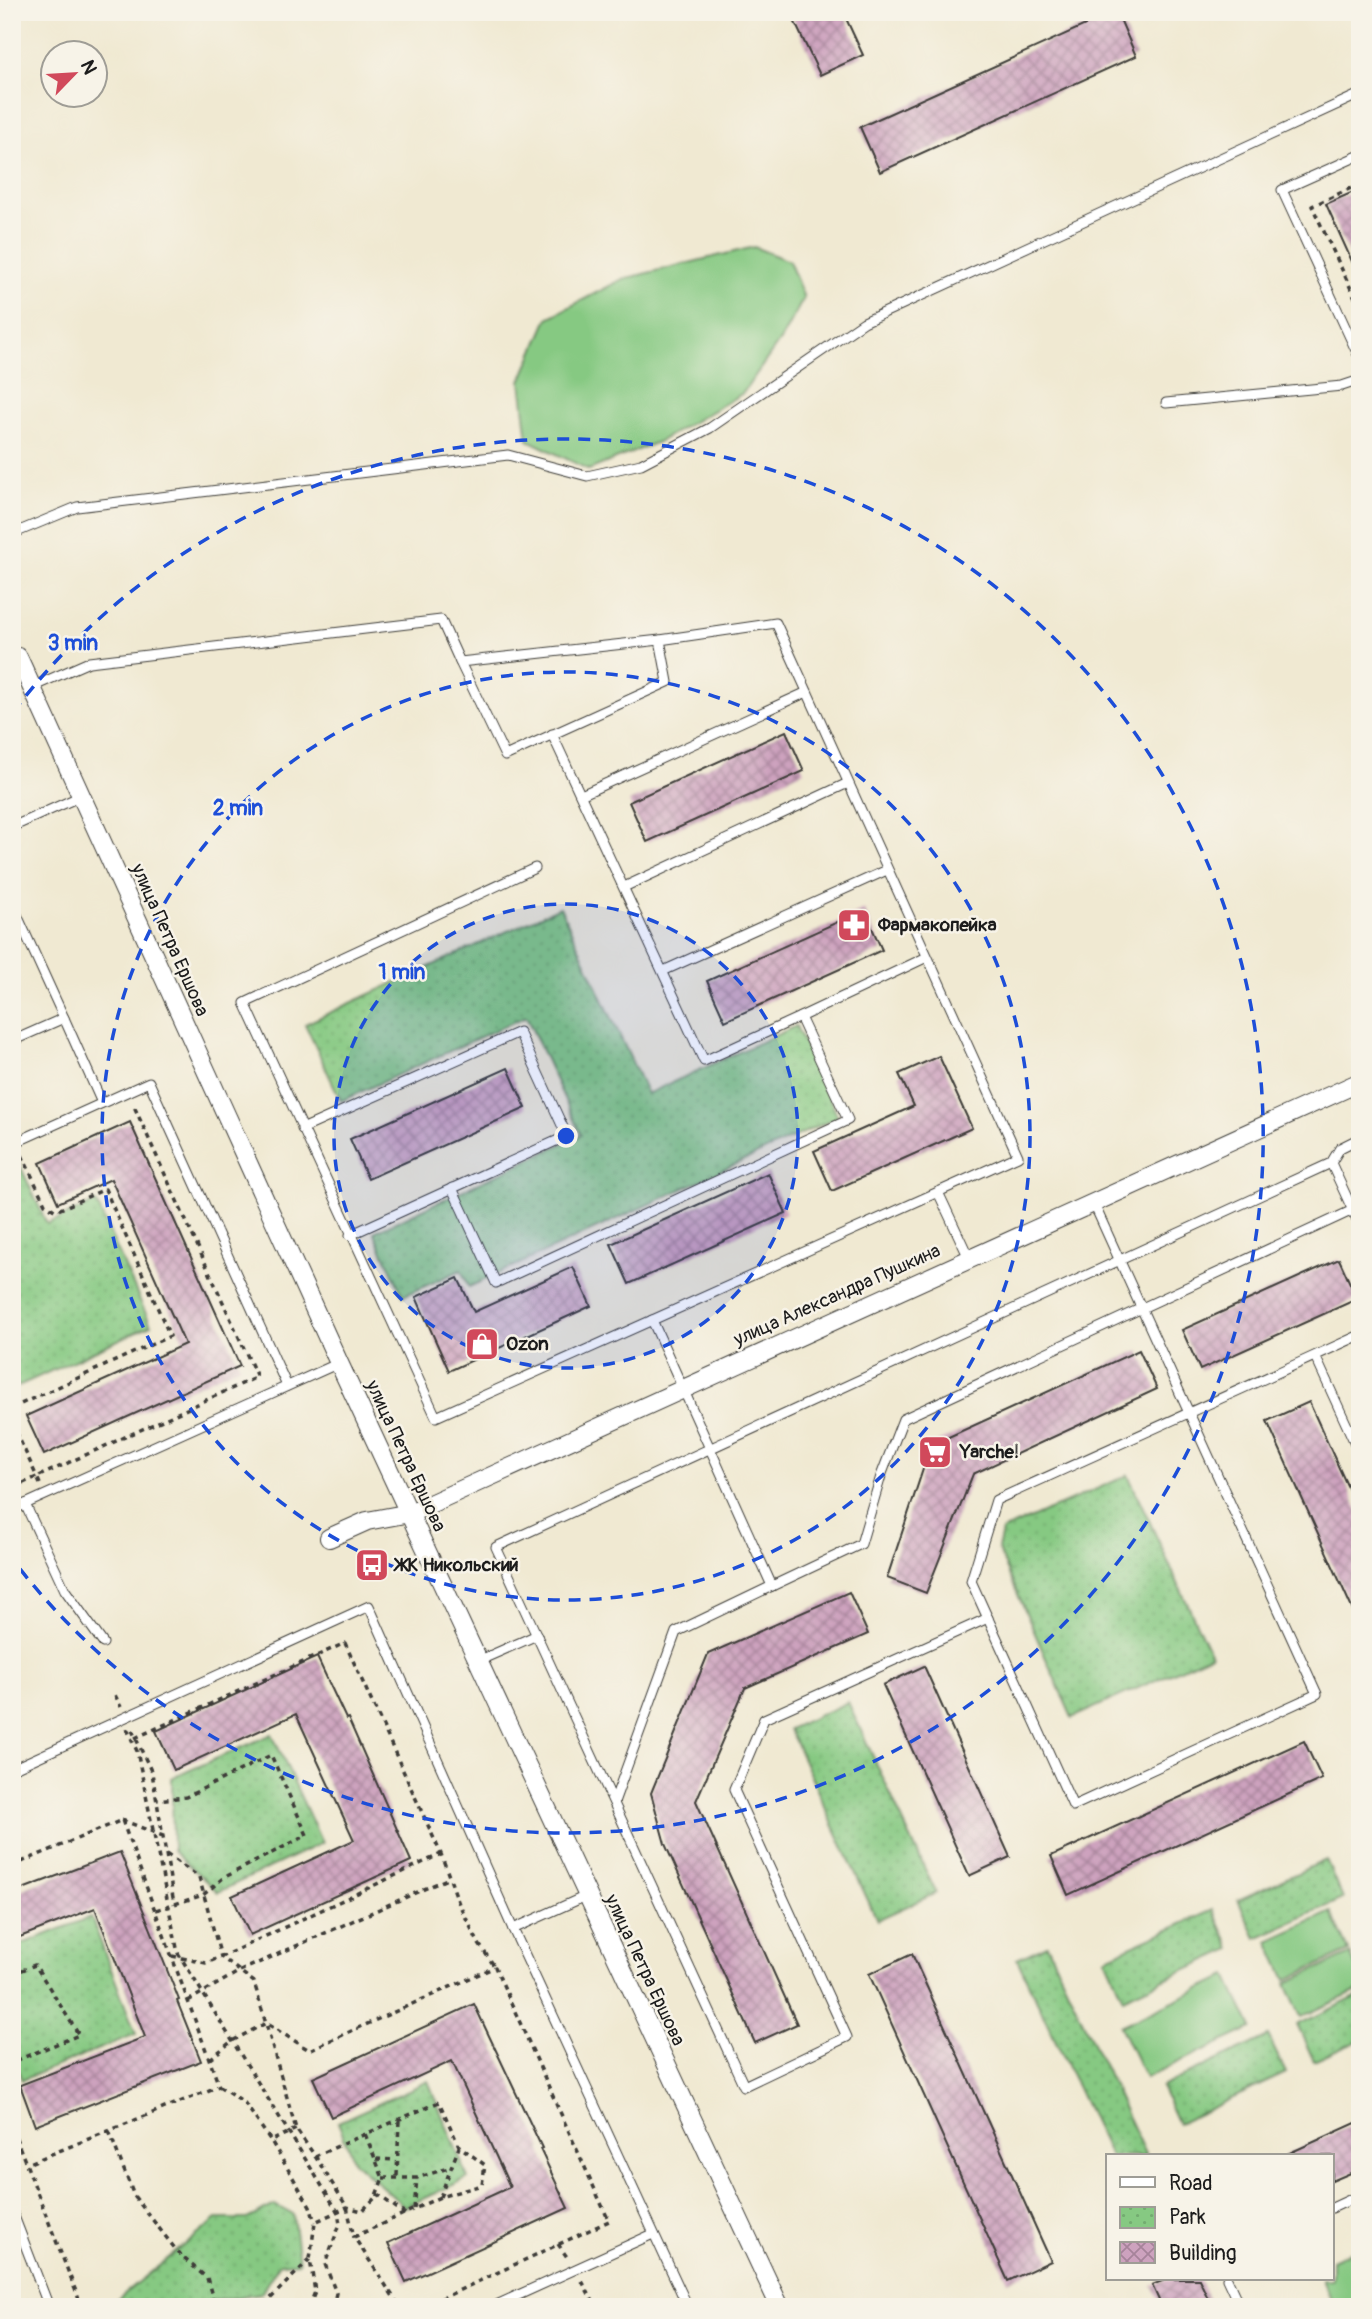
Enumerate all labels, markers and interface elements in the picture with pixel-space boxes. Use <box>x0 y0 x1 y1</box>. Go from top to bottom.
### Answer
north arrow <box>38 38 108 108</box>
text: N <box>75 56 102 78</box>
text: 3 min <box>48 630 98 657</box>
text: 2 min <box>213 795 263 822</box>
street label: улица Петра Ершова <box>125 859 214 1020</box>
pharmacy icon: Фармакопейка <box>835 906 873 944</box>
place label: Фармакопейка <box>877 913 997 937</box>
text: 1 min <box>379 959 426 986</box>
centre of rings <box>554 1124 578 1148</box>
street label: улица Александра Пушкина <box>729 1238 944 1352</box>
shop icon: Ozon <box>463 1325 501 1363</box>
place label: Ozon <box>506 1332 549 1356</box>
street label: улица Петра Ершова <box>360 1376 452 1536</box>
supermarket icon: Yarche! <box>916 1433 954 1471</box>
place label: Yarche! <box>959 1440 1019 1464</box>
bus stop icon: ЖК Никольский <box>353 1546 391 1584</box>
place label: ЖК Никольский <box>393 1553 519 1577</box>
street label: улица Петра Ершова <box>599 1890 691 2050</box>
legend <box>1106 2154 1334 2280</box>
text: Road <box>1169 2170 1213 2197</box>
text: Park <box>1169 2204 1206 2231</box>
text: Building <box>1169 2240 1236 2267</box>

